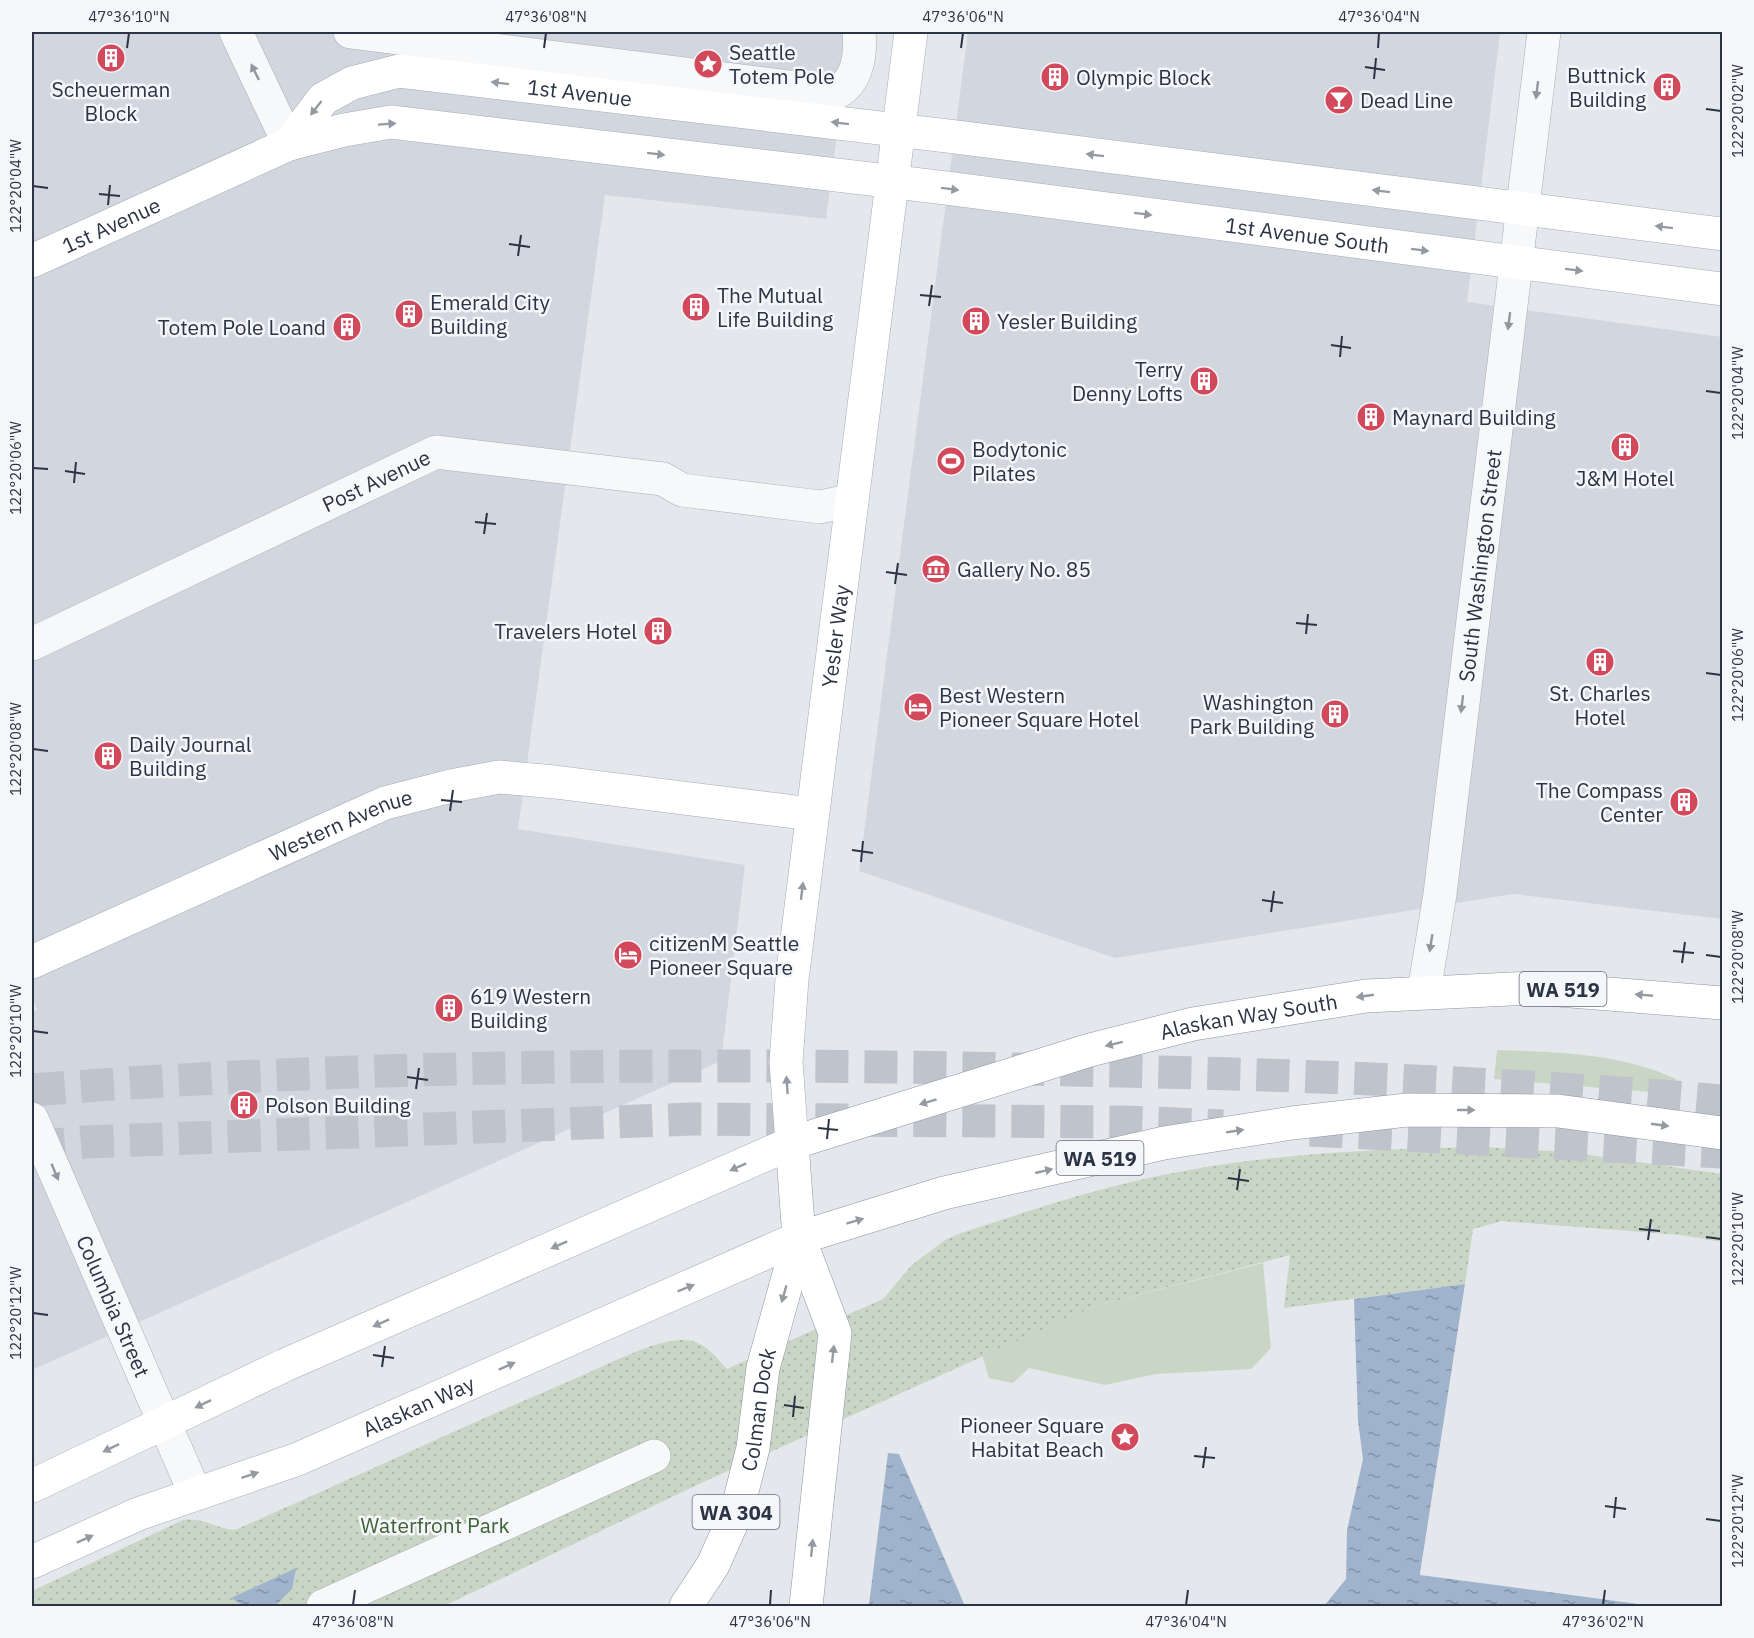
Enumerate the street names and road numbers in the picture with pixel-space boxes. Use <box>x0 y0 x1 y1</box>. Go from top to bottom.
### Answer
street label: 1st Avenue <box>526 72 634 113</box>
street label: 1st Avenue <box>58 190 165 259</box>
street label: 1st Avenue South <box>1223 210 1391 260</box>
street label: Post Avenue <box>317 443 435 518</box>
street label: South Washington Street <box>1452 448 1508 683</box>
street label: Yesler Way <box>815 583 855 689</box>
street label: Western Avenue <box>264 783 415 868</box>
road number: WA 519 <box>1520 972 1606 1006</box>
street label: Alaskan Way South <box>1157 987 1340 1046</box>
road number: WA 519 <box>1056 1141 1144 1175</box>
street label: Columbia Street <box>70 1231 157 1381</box>
street label: Colman Dock <box>734 1345 782 1474</box>
street label: Alaskan Way <box>358 1369 479 1443</box>
road number: WA 304 <box>692 1495 780 1529</box>

